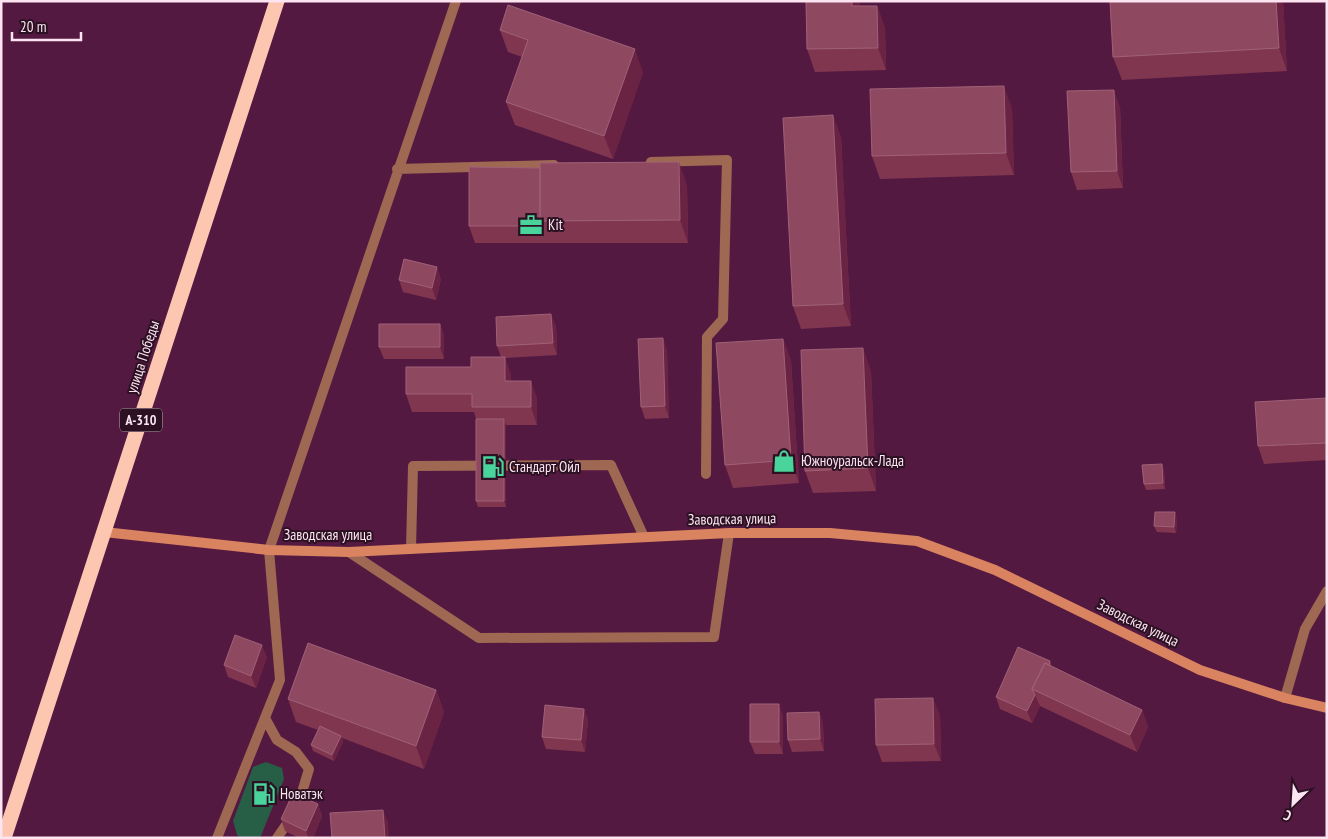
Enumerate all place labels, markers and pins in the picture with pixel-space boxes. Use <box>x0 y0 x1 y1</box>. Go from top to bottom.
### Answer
office icon: Kit <box>518 212 544 238</box>
place label: Kit <box>548 215 563 234</box>
shop icon: Южноуральск-Лада <box>771 448 797 474</box>
place label: Южноуральск-Лада <box>801 451 904 470</box>
fuel station icon: Стандарт Ойл <box>480 454 506 480</box>
place label: Стандарт Ойл <box>509 457 580 476</box>
fuel station icon: Новатэк <box>251 781 277 807</box>
place label: Новатэк <box>280 784 323 803</box>

